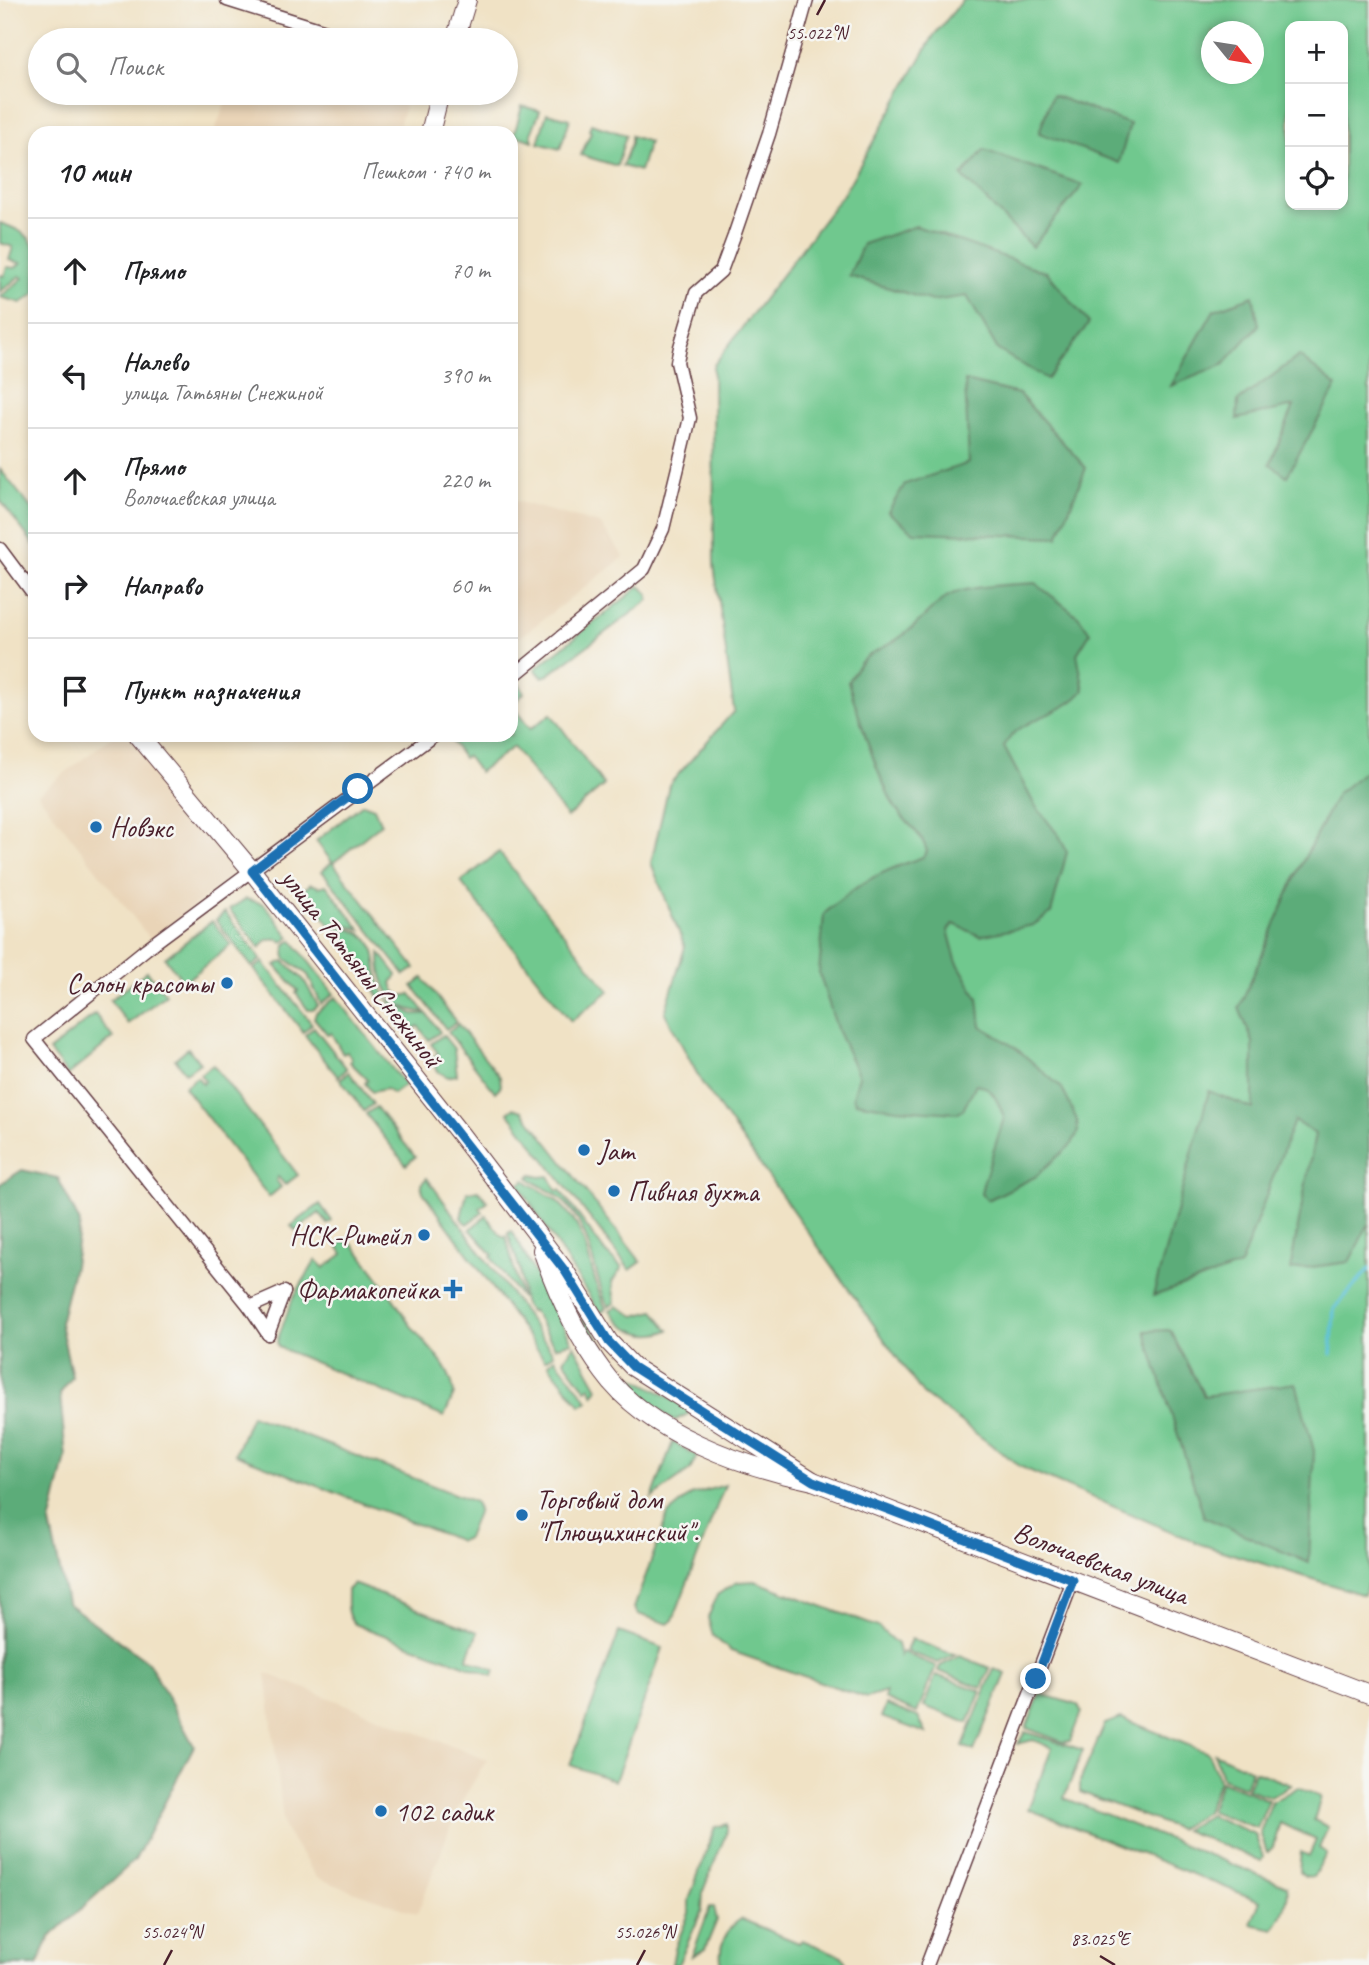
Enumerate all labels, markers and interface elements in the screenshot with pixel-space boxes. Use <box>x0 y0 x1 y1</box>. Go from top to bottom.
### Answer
north arrow <box>1201 21 1264 84</box>
map controls <box>1285 21 1348 210</box>
button: + <box>1285 21 1348 84</box>
text: 55.022°N <box>787 22 850 44</box>
search box <box>28 28 518 105</box>
icon: search <box>52 48 90 86</box>
text: Поиск <box>108 50 163 83</box>
button: − <box>1285 84 1348 147</box>
button: locate <box>1285 147 1348 210</box>
text: 10 мин <box>56 153 131 191</box>
text: Пешком · 740 m <box>362 157 490 186</box>
icon: ahead <box>56 252 94 290</box>
text: Прямо <box>123 254 185 287</box>
text: 70 m <box>451 256 490 285</box>
text: Налево <box>123 345 189 378</box>
icon: left <box>56 357 94 395</box>
text: 390 m <box>441 361 490 390</box>
text: улица Татьяны Снежиной <box>123 378 323 407</box>
text: Прямо <box>123 450 185 483</box>
icon: ahead <box>56 462 94 500</box>
text: 220 m <box>441 466 490 495</box>
text: Волочаевская улица <box>123 483 275 512</box>
icon: right <box>56 567 94 605</box>
text: Направо <box>123 569 202 602</box>
text: 60 m <box>451 571 490 600</box>
icon: arrive <box>56 672 94 710</box>
text: Пункт назначения <box>123 674 299 707</box>
route start <box>342 773 373 804</box>
place label: Новэкс <box>110 810 174 845</box>
marker: Новэкс <box>88 819 104 835</box>
street label: улица Татьяны Снежиной <box>272 860 452 1076</box>
place label: Салон красоты <box>66 966 215 1001</box>
marker: Салон красоты <box>219 975 235 991</box>
place label: Jam <box>596 1133 637 1168</box>
marker: Jam <box>576 1142 592 1158</box>
place label: Пивная бухта <box>628 1174 760 1209</box>
marker: Пивная бухта <box>606 1183 622 1199</box>
place label: НСК-Ритейл <box>290 1218 412 1253</box>
marker: НСК-Ритейл <box>416 1227 432 1243</box>
place label: Фармакопейка <box>297 1272 441 1307</box>
marker: Фармакопейка <box>445 1281 461 1297</box>
place label: Торговый дом "Плющихинский". <box>536 1482 699 1549</box>
marker: Торговый дом "Плющихинский". <box>514 1507 530 1523</box>
street label: Волочаевская улица <box>1009 1514 1196 1613</box>
route end <box>1020 1663 1051 1694</box>
place label: 102 садик <box>395 1794 495 1829</box>
marker: 102 садик <box>373 1803 389 1819</box>
text: 55.024°N <box>142 1921 205 1943</box>
text: 55.026°N <box>615 1921 678 1943</box>
text: 83.025°E <box>1071 1928 1132 1950</box>

